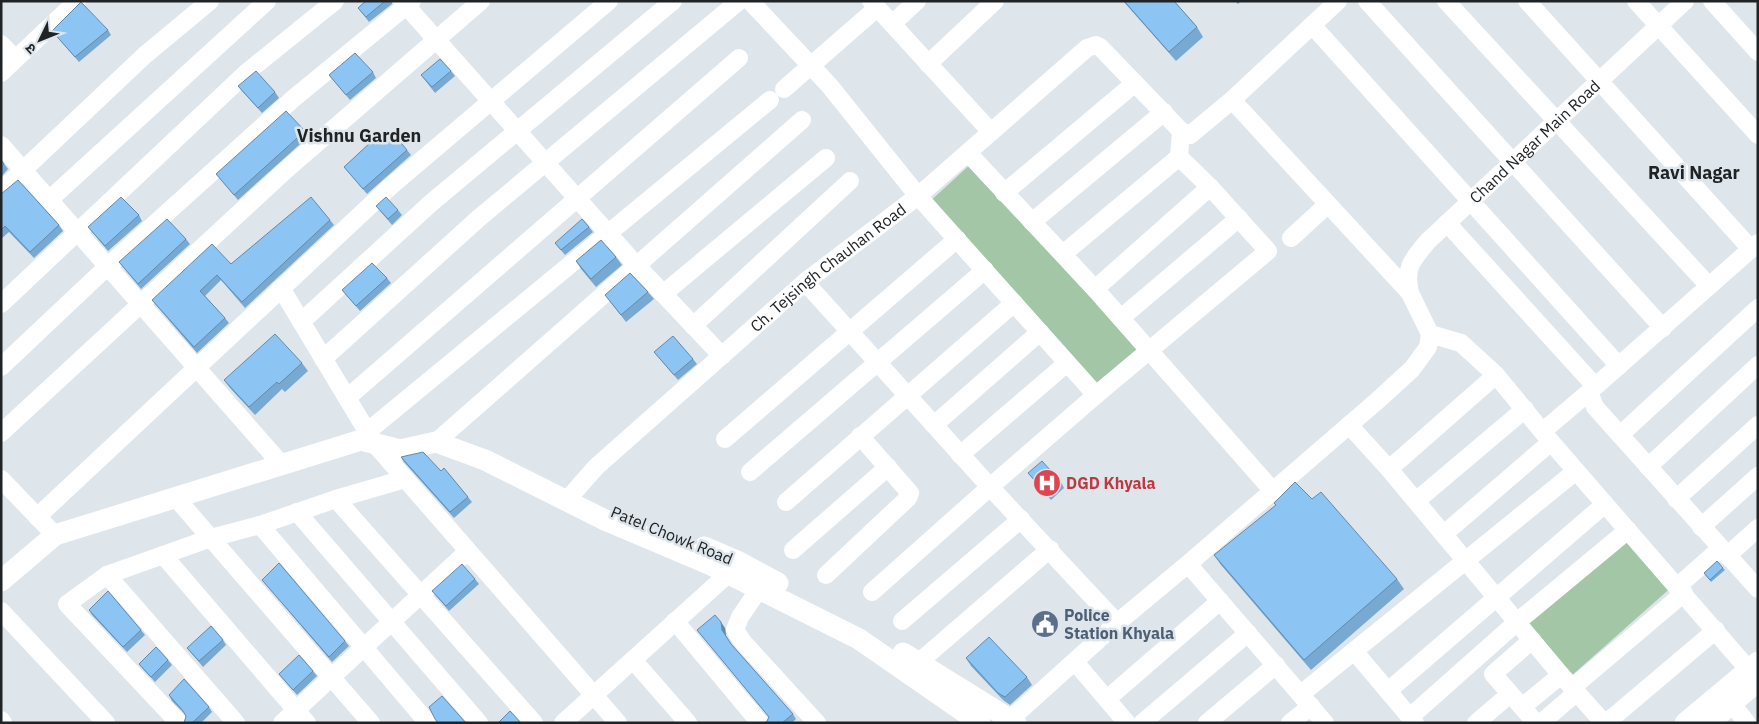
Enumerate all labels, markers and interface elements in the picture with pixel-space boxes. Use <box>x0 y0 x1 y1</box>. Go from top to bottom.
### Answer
north arrow <box>15 15 65 65</box>
text: उ <box>21 39 40 58</box>
street label: Chand Nagar Main Road <box>1465 76 1604 207</box>
district label: Vishnu Garden <box>297 124 421 147</box>
district label: Ravi Nagar <box>1648 161 1740 184</box>
street label: Ch. Tejsingh Chauhan Road <box>746 199 910 336</box>
hospital icon: DGD Khyala <box>1032 468 1062 498</box>
place label: DGD Khyala <box>1066 473 1156 493</box>
street label: Patel Chowk Road <box>608 501 736 569</box>
place label: Police Station Khyala <box>1064 605 1174 643</box>
public building icon: Police Station Khyala <box>1030 609 1060 639</box>

